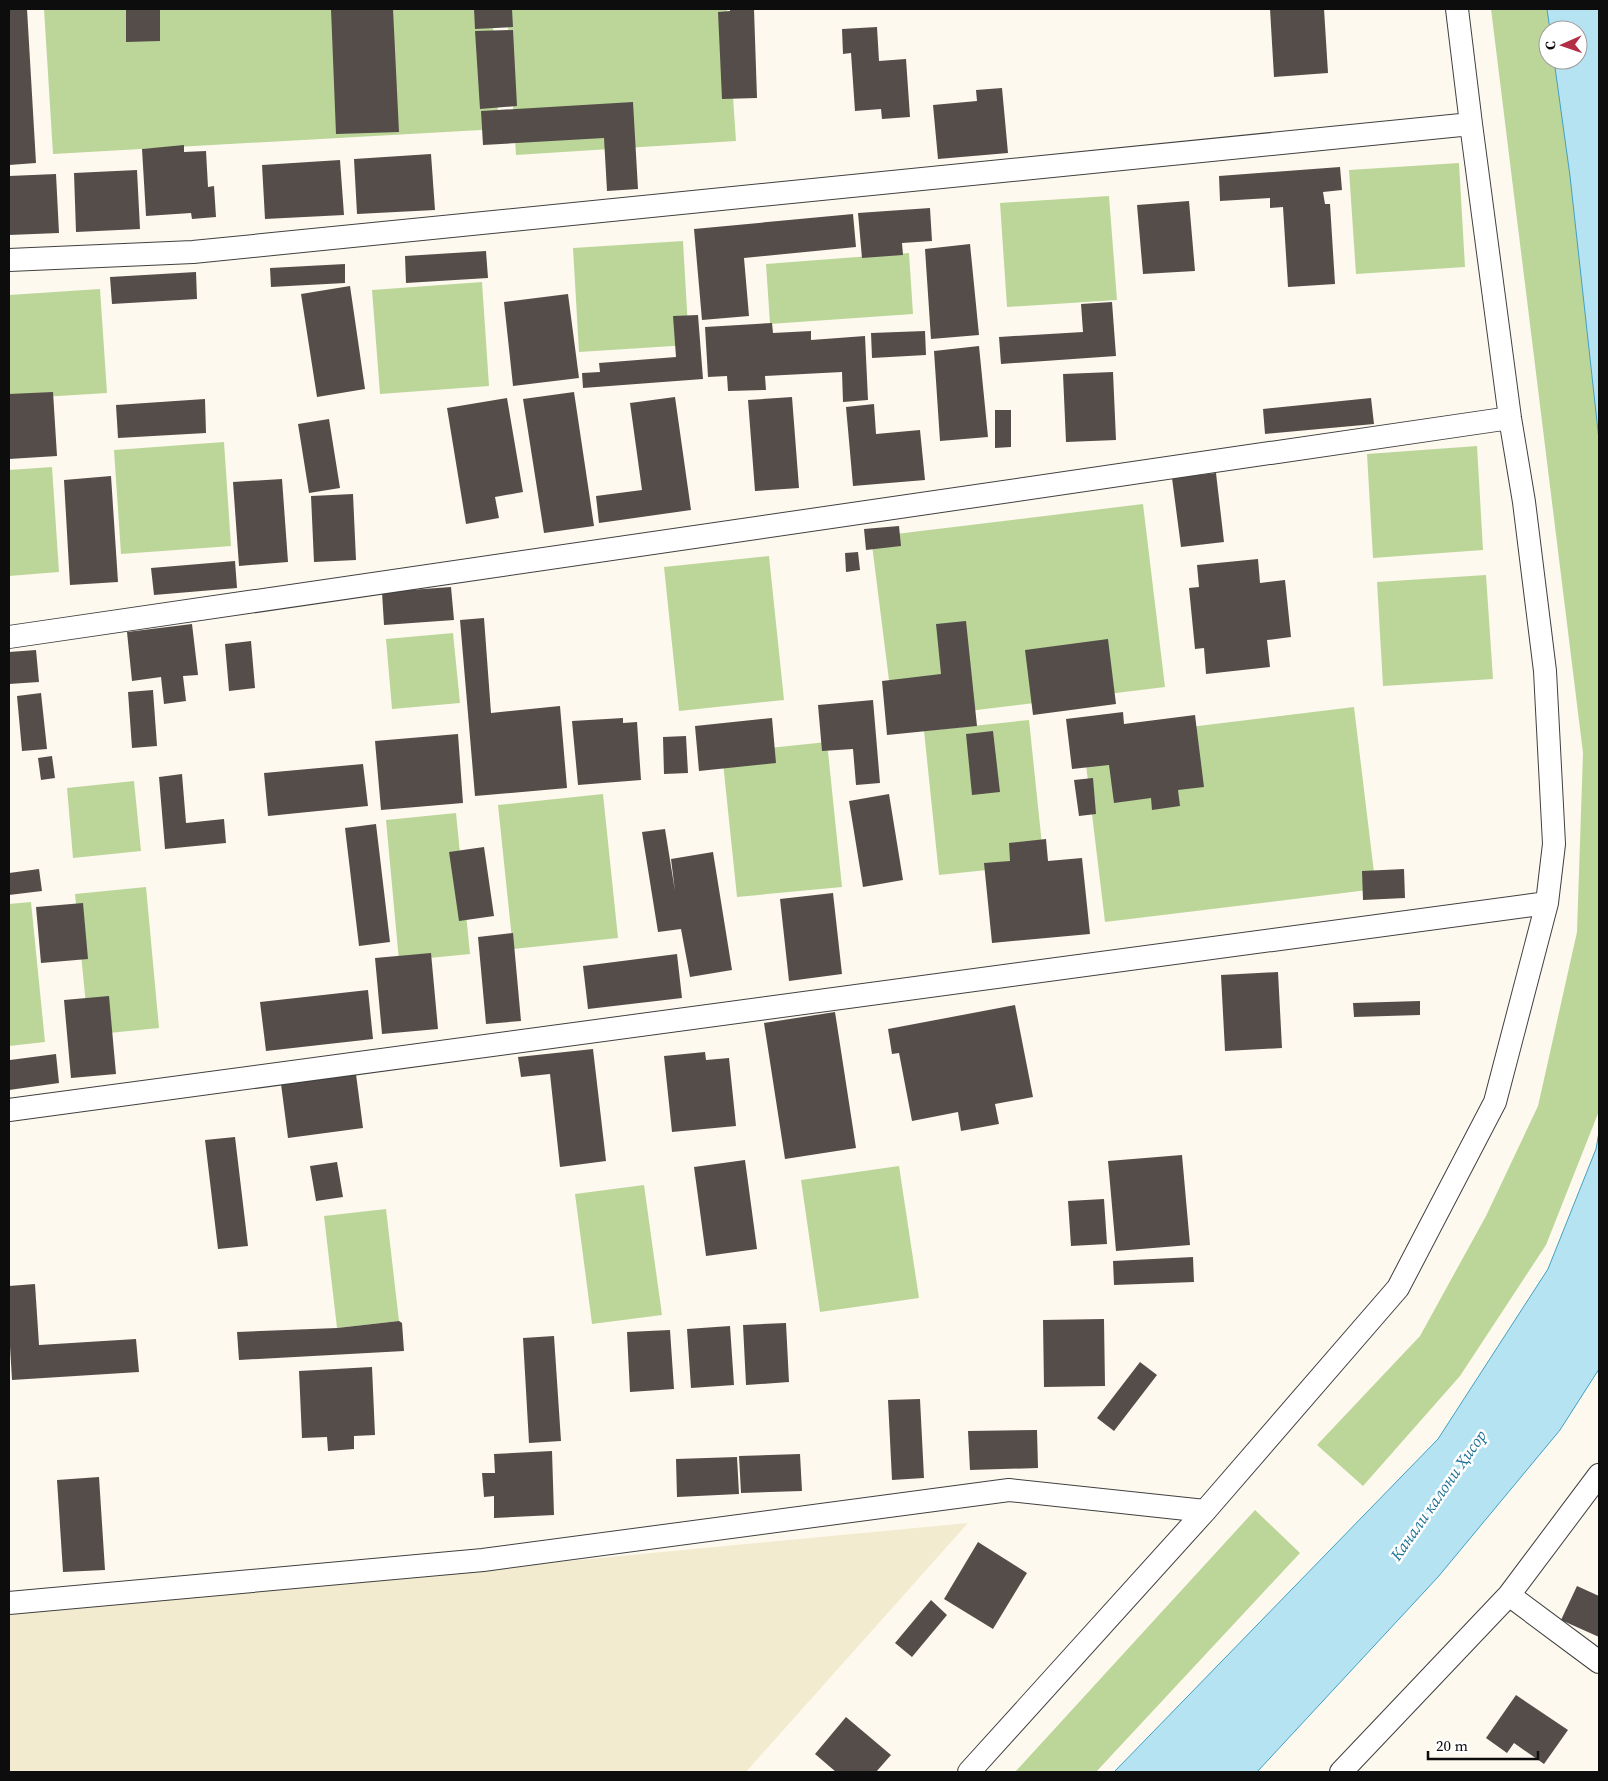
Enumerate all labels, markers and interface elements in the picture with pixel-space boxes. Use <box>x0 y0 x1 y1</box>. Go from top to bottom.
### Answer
north arrow <box>1538 20 1588 70</box>
text: С <box>1540 40 1560 50</box>
water label: Канали калони Ҳисор <box>1384 1425 1491 1565</box>
scale bar <box>1428 1728 1538 1760</box>
text: 20 m <box>1436 1735 1468 1756</box>

